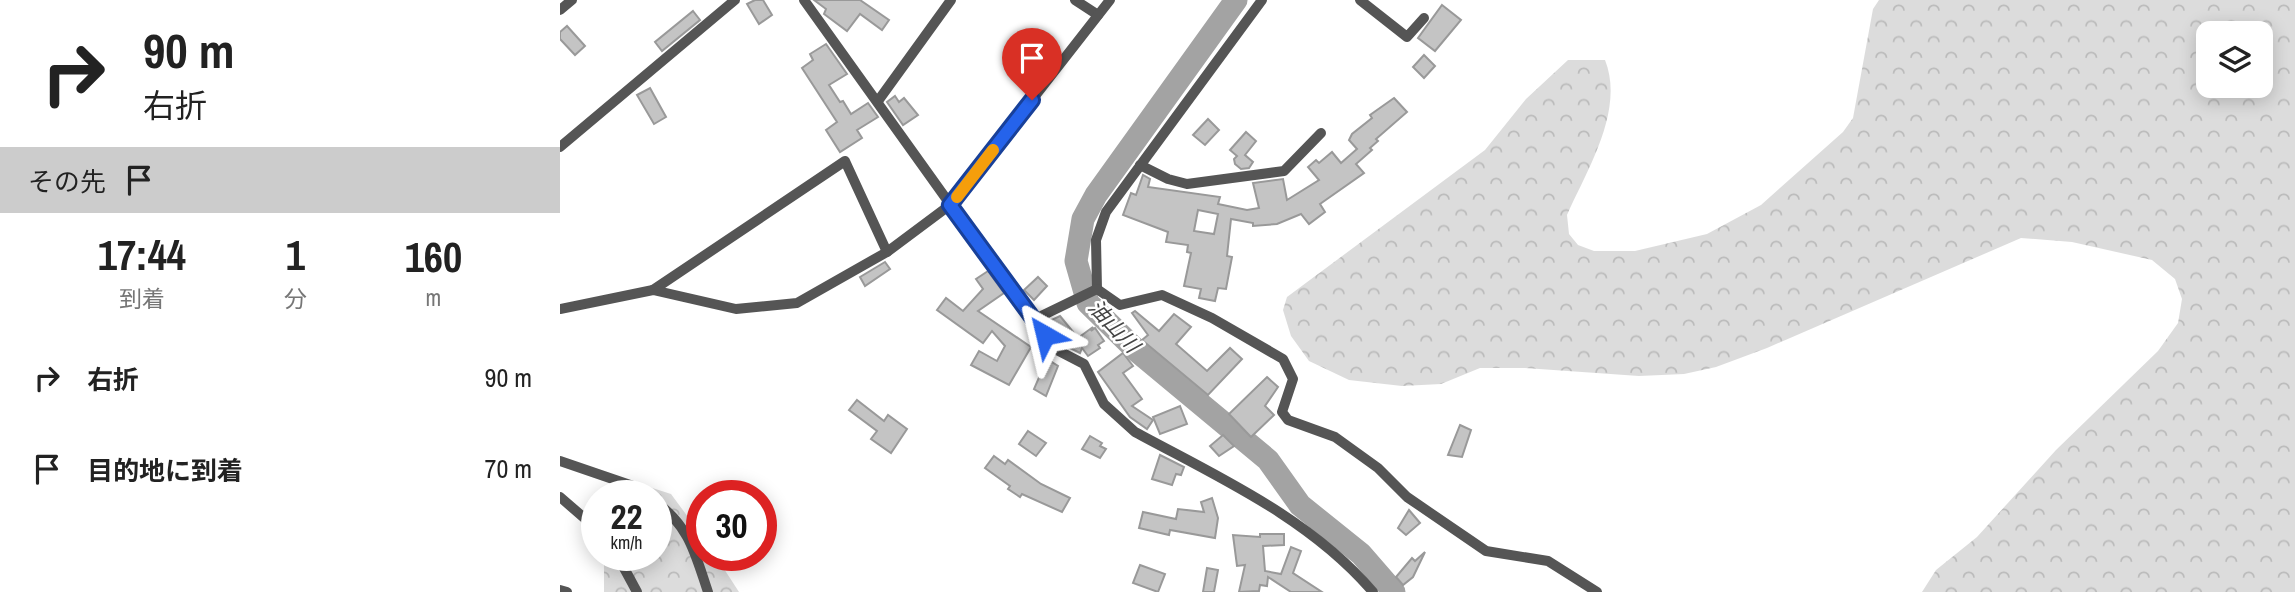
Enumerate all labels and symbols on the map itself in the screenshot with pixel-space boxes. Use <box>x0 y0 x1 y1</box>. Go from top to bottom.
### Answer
pin <box>1002 28 1062 100</box>
water label: 油山川 <box>1082 293 1147 360</box>
position arrow <box>1008 298 1082 372</box>
speed limit sign: 30 <box>686 480 777 571</box>

